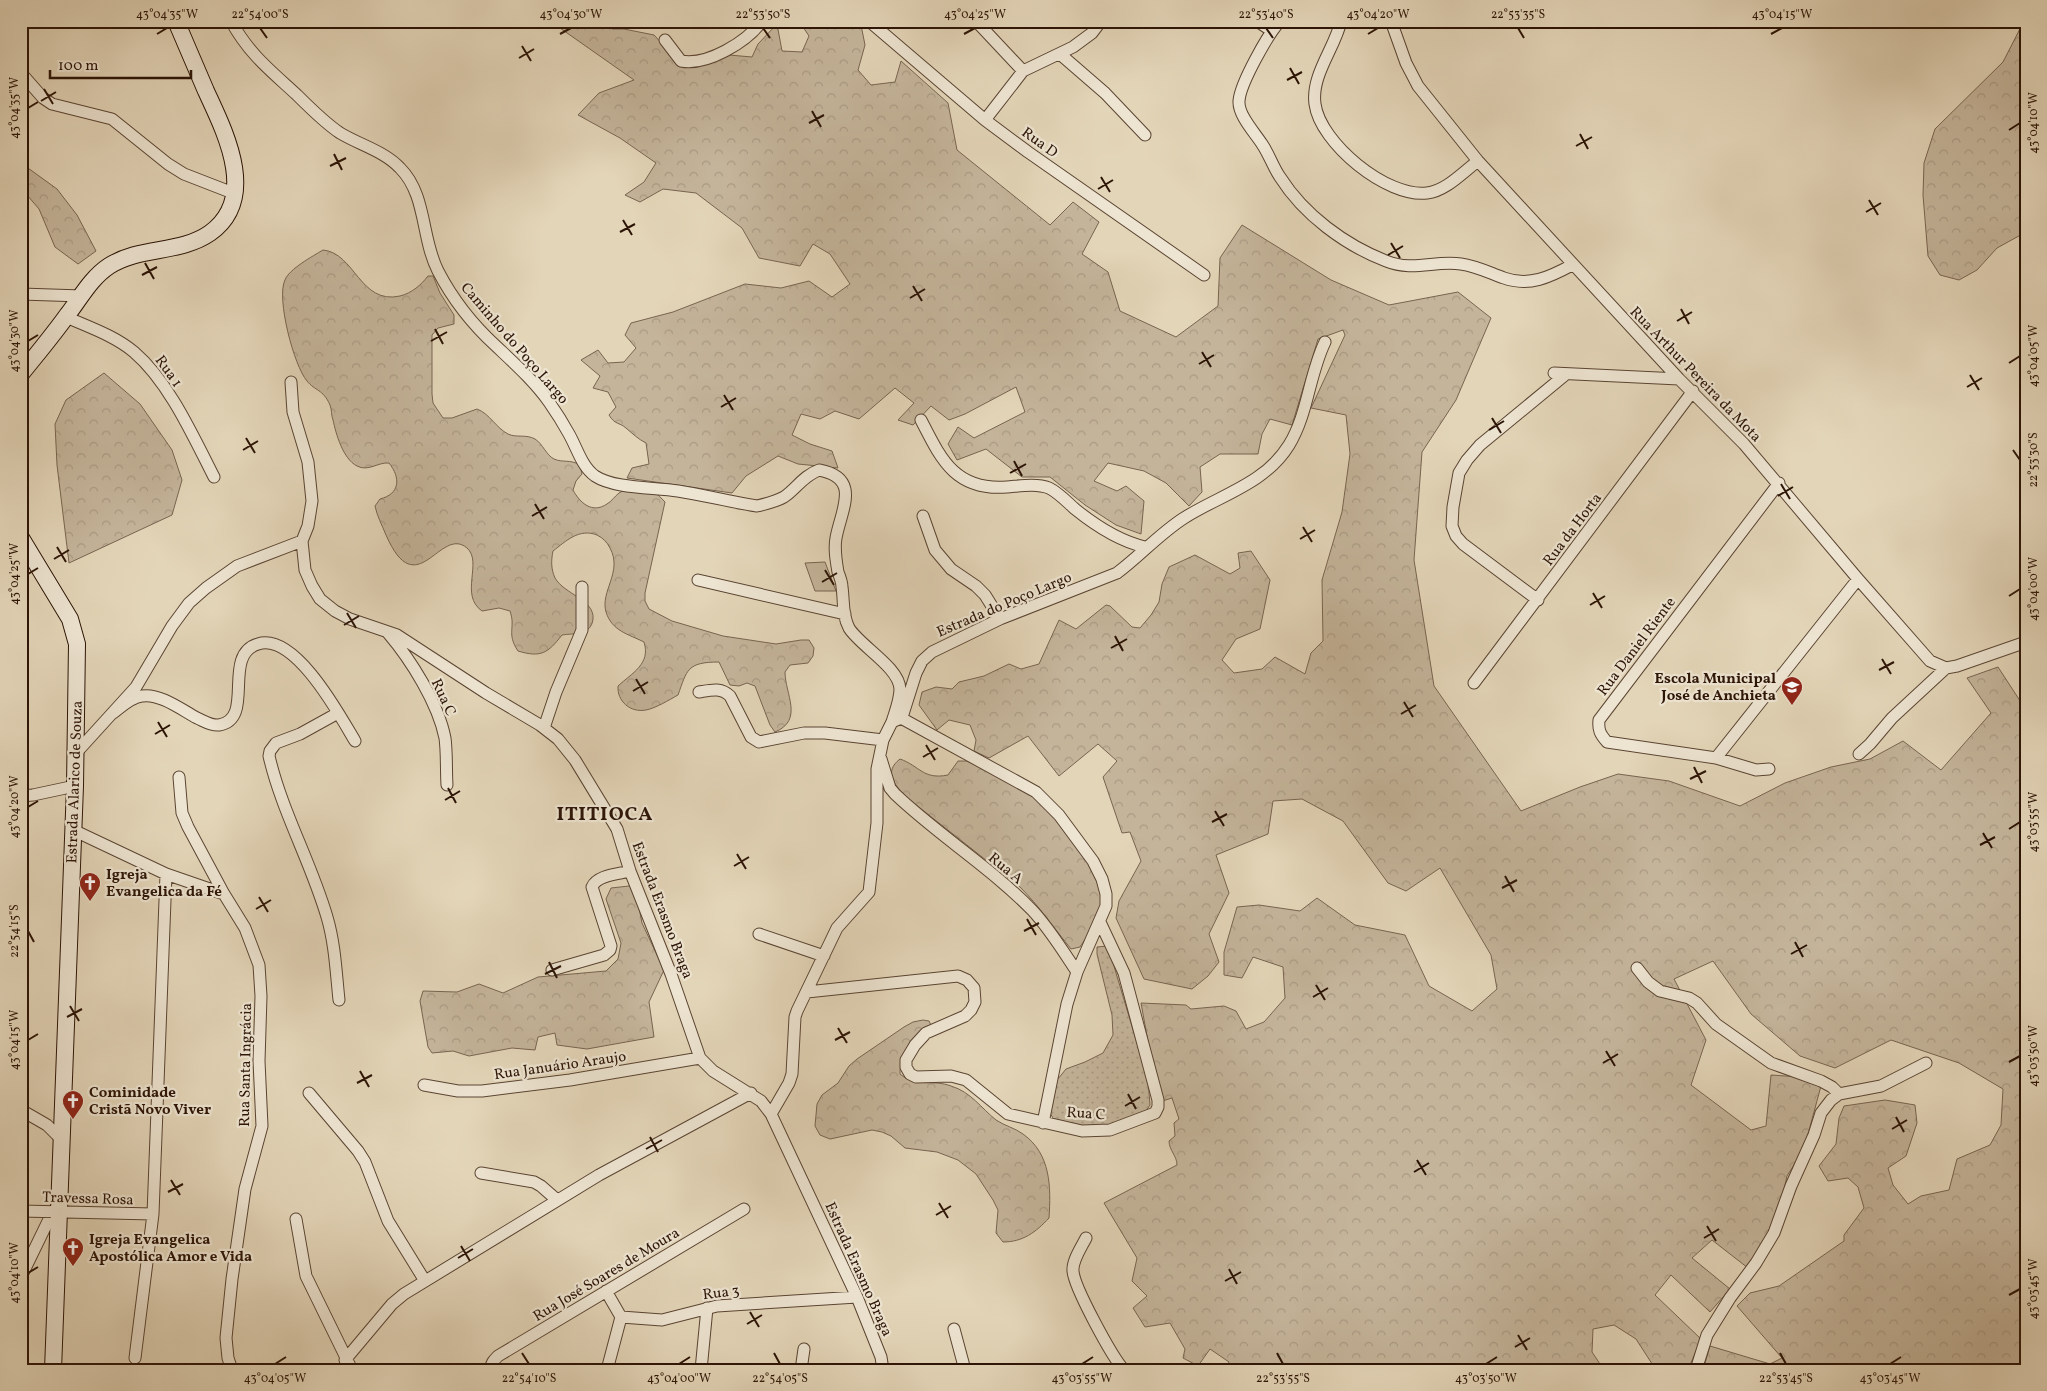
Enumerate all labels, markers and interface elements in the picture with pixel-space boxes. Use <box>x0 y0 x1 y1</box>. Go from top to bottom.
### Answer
text: 43°04'35"W <box>136 7 198 23</box>
text: 22°54'00"S <box>231 7 289 23</box>
text: 43°04'30"W <box>540 7 602 23</box>
text: 22°53'50"S <box>736 7 790 23</box>
text: 43°04'25"W <box>944 7 1006 23</box>
text: 22°53'40"S <box>1238 7 1294 23</box>
text: 43°04'20"W <box>1346 7 1410 23</box>
text: 22°53'35"S <box>1491 7 1545 23</box>
text: 43°04'15"W <box>1752 7 1812 23</box>
scale bar <box>50 48 191 80</box>
text: 100 m <box>58 56 98 77</box>
text: 43°04'35"W <box>7 77 23 139</box>
text: 43°04'10"W <box>2026 92 2042 154</box>
street label: Rua D <box>1017 123 1062 164</box>
street label: Caminho do Poço Largo <box>455 279 573 409</box>
street label: Rua Arthur Pereira da Mota <box>1624 302 1766 448</box>
text: 43°04'30"W <box>7 310 23 372</box>
text: 43°04'05"W <box>2026 325 2042 387</box>
street label: Rua 1 <box>149 352 187 392</box>
text: 22°53'30"S <box>2026 432 2042 488</box>
street label: Rua da Horta <box>1539 489 1608 571</box>
text: 43°04'25"W <box>7 543 23 605</box>
text: 43°04'00"W <box>2026 557 2042 621</box>
street label: Estrada do Poço Largo <box>934 567 1075 643</box>
street label: Rua Daniel Riente <box>1593 593 1681 701</box>
place label: Escola Municipal José de Anchieta <box>1655 669 1776 707</box>
school or university icon: Escola Municipal José de Anchieta <box>1780 675 1804 706</box>
street label: Rua C <box>425 676 460 720</box>
street label: Estrada Alarico de Souza <box>62 700 89 864</box>
text: 43°04'20"W <box>7 775 23 839</box>
text: 43°03'55"W <box>2026 792 2042 852</box>
district label: ITITIOCA <box>557 801 653 829</box>
street label: Estrada Erasmo Braga <box>626 839 697 982</box>
street label: Rua A <box>983 848 1027 890</box>
place label: Igreja Evangelica da Fé <box>106 865 222 903</box>
church icon: Igreja Evangelica da Fé <box>78 871 102 902</box>
text: 22°54'15"S <box>7 904 23 958</box>
street label: Rua Santa Ingrácia <box>235 1003 258 1127</box>
text: 43°04'15"W <box>7 1010 23 1070</box>
text: 43°03'50"W <box>2026 1025 2042 1087</box>
street label: Rua Januário Araujo <box>493 1047 628 1086</box>
place label: Cominidade Cristã Novo Viver <box>89 1083 211 1121</box>
church icon: Cominidade Cristã Novo Viver <box>61 1089 85 1120</box>
street label: Rua C <box>1066 1103 1106 1126</box>
street label: Travessa Rosa <box>42 1187 134 1212</box>
street label: Estrada Erasmo Braga <box>819 1199 897 1340</box>
street label: Rua José Soares de Moura <box>530 1223 684 1327</box>
place label: Igreja Evangelica Apostólica Amor e Vida <box>89 1230 252 1268</box>
church icon: Igreja Evangelica Apostólica Amor e Vida <box>61 1236 85 1267</box>
text: 43°04'10"W <box>7 1242 23 1304</box>
text: 43°03'45"W <box>2026 1259 2042 1319</box>
street label: Rua 3 <box>702 1281 741 1306</box>
text: 43°04'05"W <box>244 1371 306 1387</box>
text: 22°54'10"S <box>502 1371 556 1387</box>
text: 43°04'00"W <box>647 1371 711 1387</box>
text: 22°54'05"S <box>752 1371 808 1387</box>
text: 43°03'55"W <box>1052 1371 1112 1387</box>
text: 22°53'55"S <box>1256 1371 1310 1387</box>
text: 43°03'50"W <box>1455 1371 1517 1387</box>
text: 22°53'45"S <box>1759 1371 1813 1387</box>
text: 43°03'45"W <box>1860 1371 1920 1387</box>

